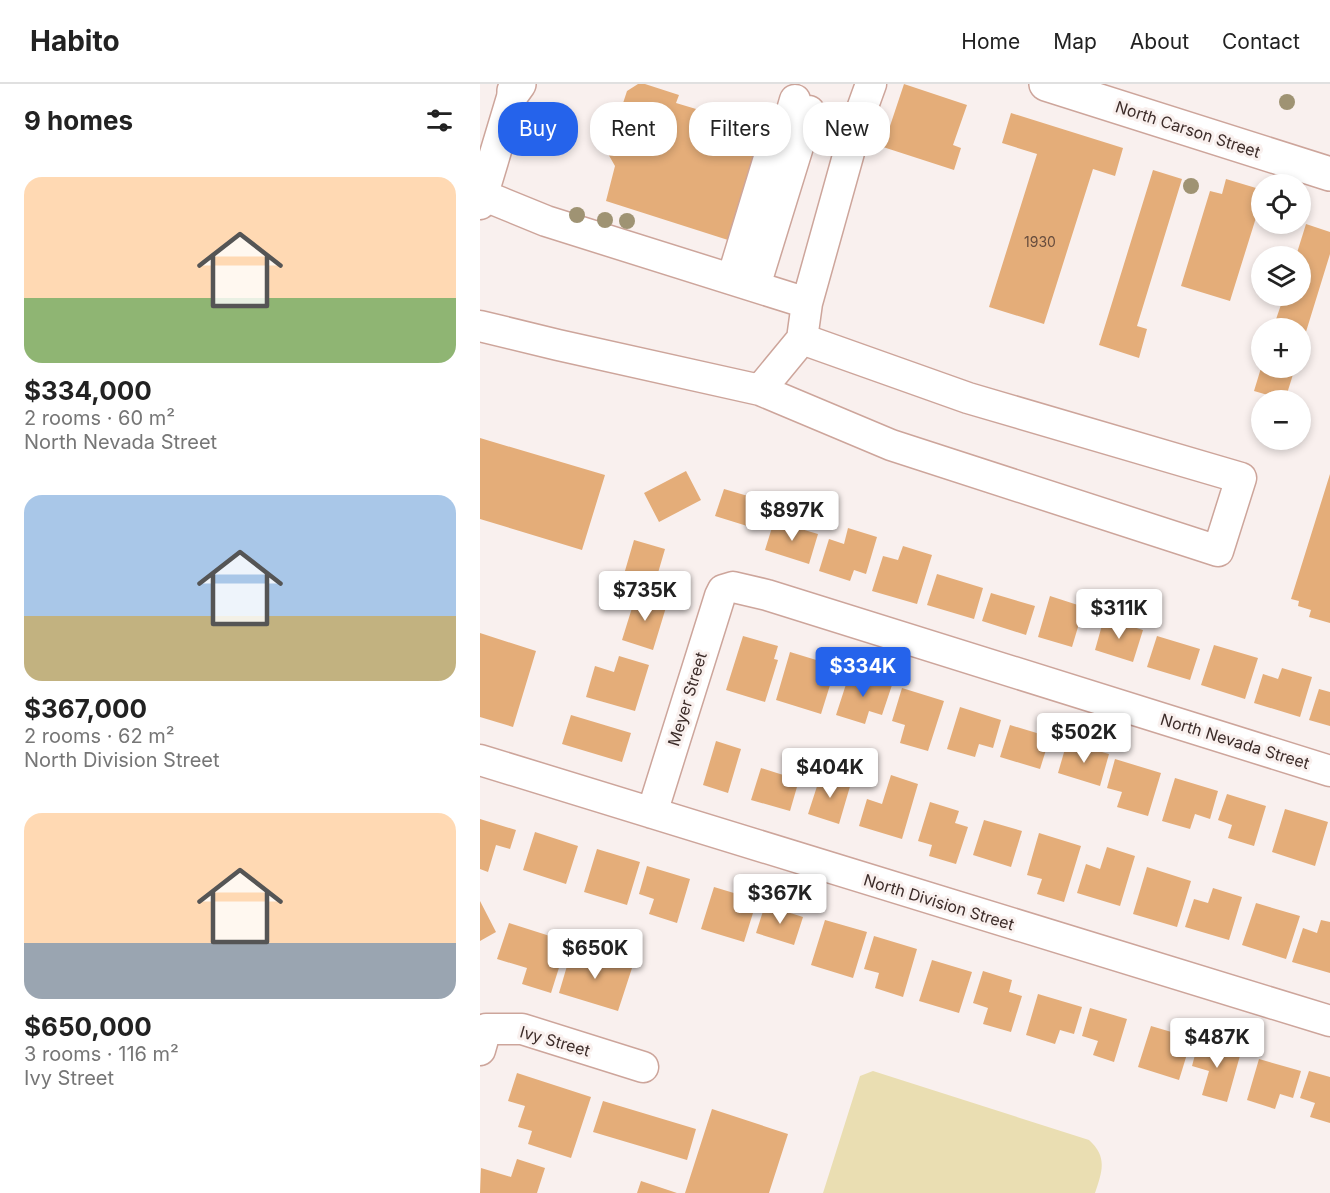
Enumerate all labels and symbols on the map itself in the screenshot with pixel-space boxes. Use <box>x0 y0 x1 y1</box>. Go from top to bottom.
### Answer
street label: North Carson Street <box>1113 96 1263 162</box>
house number: 1930 <box>1024 233 1056 250</box>
pin: $897K <box>750 491 834 542</box>
pin: $735K <box>603 571 687 622</box>
pin: $311K <box>1077 589 1161 640</box>
pin: $334K <box>821 647 905 698</box>
street label: Meyer Street <box>663 650 711 748</box>
street label: North Nevada Street <box>1158 709 1312 773</box>
pin: $502K <box>1042 713 1126 764</box>
pin: $404K <box>788 748 872 799</box>
street label: North Division Street <box>861 870 1017 934</box>
pin: $367K <box>738 874 822 925</box>
pin: $650K <box>553 929 637 980</box>
pin: $487K <box>1175 1018 1259 1069</box>
street label: Ivy Street <box>518 1021 592 1061</box>

